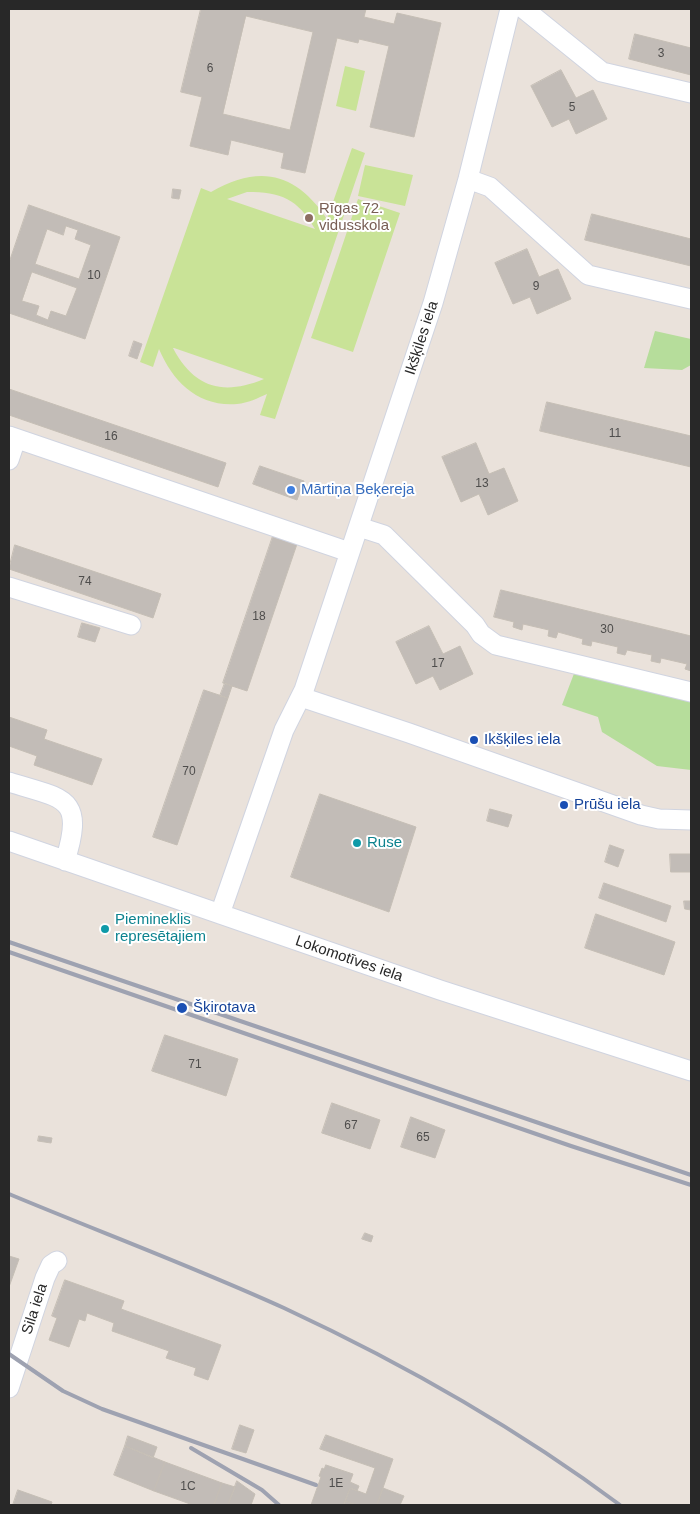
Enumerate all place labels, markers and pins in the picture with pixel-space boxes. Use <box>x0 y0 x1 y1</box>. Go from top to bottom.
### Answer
place label: Rīgas 72. vidusskola <box>319 200 389 235</box>
marker: Rīgas 72. vidusskola <box>303 212 315 224</box>
place label: Mārtiņa Beķereja <box>301 481 414 499</box>
marker: Mārtiņa Beķereja <box>285 484 297 496</box>
place label: Ikšķiles iela <box>484 731 561 749</box>
marker: Ikšķiles iela <box>468 734 480 746</box>
place label: Prūšu iela <box>574 796 641 814</box>
marker: Prūšu iela <box>558 799 570 811</box>
place label: Ruse <box>367 834 402 852</box>
marker: Ruse <box>351 837 363 849</box>
place label: Piemineklis represētajiem <box>115 911 206 946</box>
marker: Piemineklis represētajiem <box>99 923 111 935</box>
place label: Šķirotava <box>193 999 256 1017</box>
marker: Šķirotava <box>175 1001 189 1015</box>

